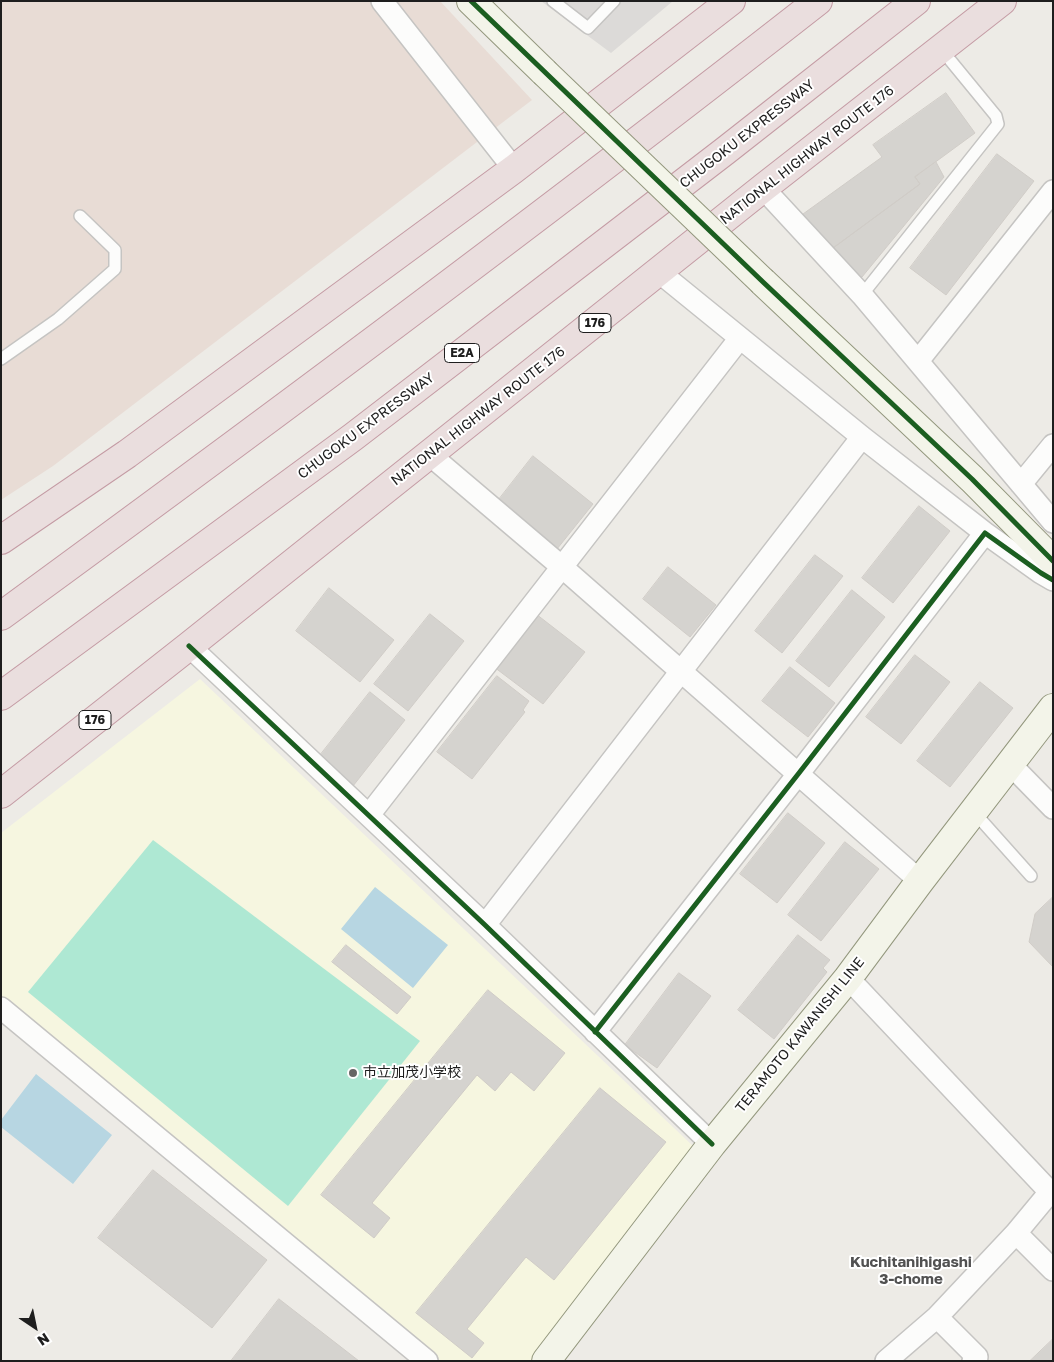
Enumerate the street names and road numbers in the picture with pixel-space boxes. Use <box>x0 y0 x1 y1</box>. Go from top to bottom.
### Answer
street label: CHUGOKU EXPRESSWAY <box>676 76 818 192</box>
street label: NATIONAL HIGHWAY ROUTE 176 <box>717 82 897 228</box>
road number: 176 <box>579 314 611 332</box>
street label: NATIONAL HIGHWAY ROUTE 176 <box>388 343 568 489</box>
road number: E2A <box>444 343 480 362</box>
street label: CHUGOKU EXPRESSWAY <box>295 369 437 483</box>
road number: 176 <box>79 710 111 730</box>
street label: TERAMOTO KAWANISHI LINE <box>732 954 868 1116</box>

